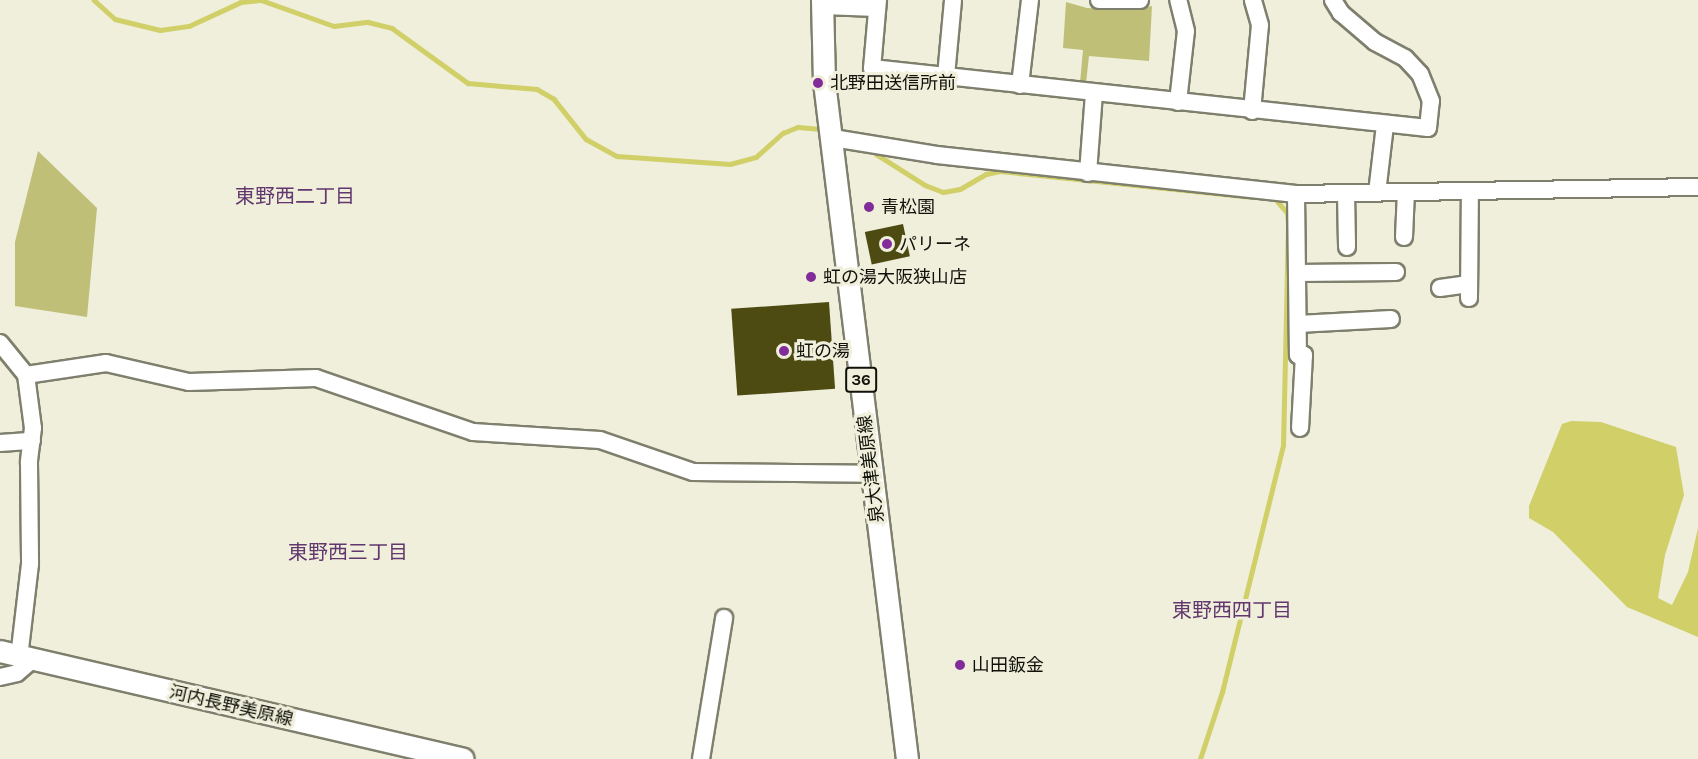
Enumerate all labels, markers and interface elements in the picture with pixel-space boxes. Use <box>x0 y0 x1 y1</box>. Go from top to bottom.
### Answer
place label: 北野田送信所前 <box>830 72 956 94</box>
marker: 北野田送信所前 <box>811 76 825 90</box>
district label: 東野西二丁目 <box>235 184 355 208</box>
place label: 青松園 <box>881 196 935 218</box>
marker: 青松園 <box>862 200 876 214</box>
place label: パリーネ <box>899 233 971 255</box>
marker: パリーネ <box>880 237 894 251</box>
place label: 虹の湯大阪狭山店 <box>823 266 967 288</box>
marker: 虹の湯大阪狭山店 <box>804 270 818 284</box>
place label: 虹の湯 <box>796 340 850 362</box>
marker: 虹の湯 <box>777 344 791 358</box>
road number: 36 <box>844 367 878 393</box>
street label: 泉大津美原線 <box>854 414 888 524</box>
district label: 東野西三丁目 <box>288 540 408 564</box>
district label: 東野西四丁目 <box>1172 598 1292 622</box>
place label: 山田鈑金 <box>972 654 1044 676</box>
marker: 山田鈑金 <box>953 658 967 672</box>
street label: 河内長野美原線 <box>167 681 295 731</box>

